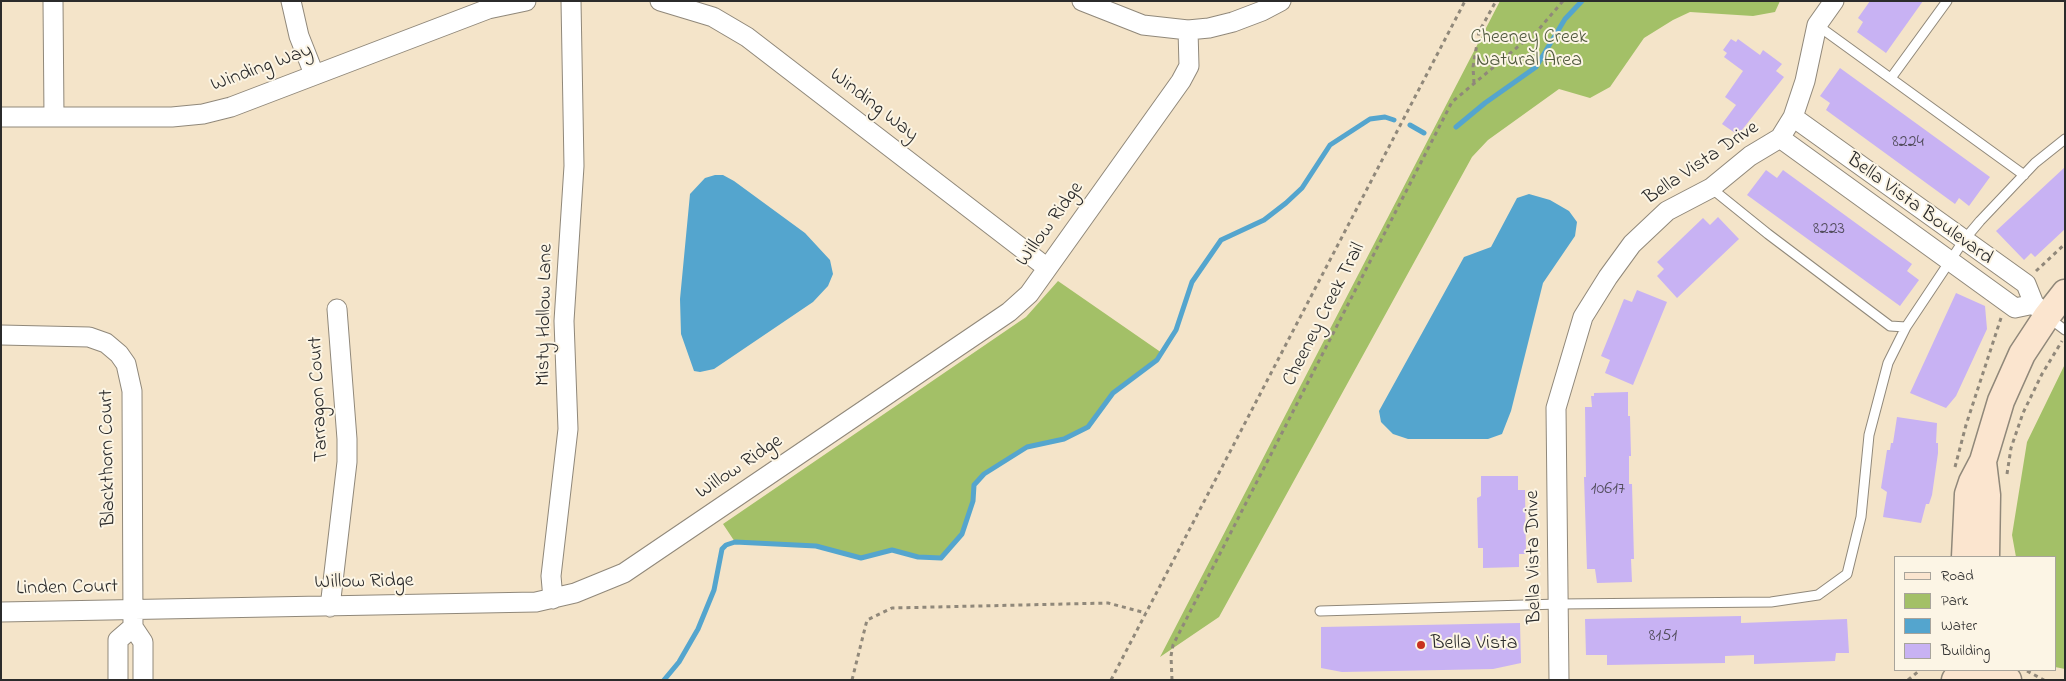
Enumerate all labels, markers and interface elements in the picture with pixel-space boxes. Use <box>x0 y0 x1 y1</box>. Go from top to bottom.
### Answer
park label: Cheeney Creek Natural Area <box>1470 27 1588 74</box>
street label: Winding Way <box>208 40 316 98</box>
street label: Winding Way <box>824 64 922 148</box>
street label: Bella Vista Drive <box>1640 117 1764 211</box>
house number: 8224 <box>1892 132 1924 154</box>
street label: Bella Vista Boulevard <box>1841 149 1997 271</box>
street label: Willow Ridge <box>1012 178 1090 272</box>
house number: 8223 <box>1813 219 1845 241</box>
street label: Cheeney Creek Trail <box>1279 239 1371 391</box>
street label: Misty Hollow Lane <box>533 244 559 386</box>
street label: Tarragon Court <box>305 336 335 462</box>
street label: Blackthorn Court <box>96 389 122 527</box>
street label: Willow Ridge <box>692 430 788 506</box>
house number: 10617 <box>1591 479 1625 501</box>
street label: Bella Vista Drive <box>1522 490 1548 624</box>
legend <box>1894 556 2056 671</box>
text: Road <box>1941 565 1974 587</box>
street label: Willow Ridge <box>314 570 414 596</box>
street label: Linden Court <box>16 576 118 602</box>
text: Park <box>1941 590 1968 612</box>
text: Water <box>1941 615 1977 637</box>
house number: 8151 <box>1649 626 1677 648</box>
place label: Bella Vista <box>1431 633 1518 657</box>
marker: Bella Vista <box>1415 639 1427 651</box>
text: Building <box>1941 640 1990 662</box>

